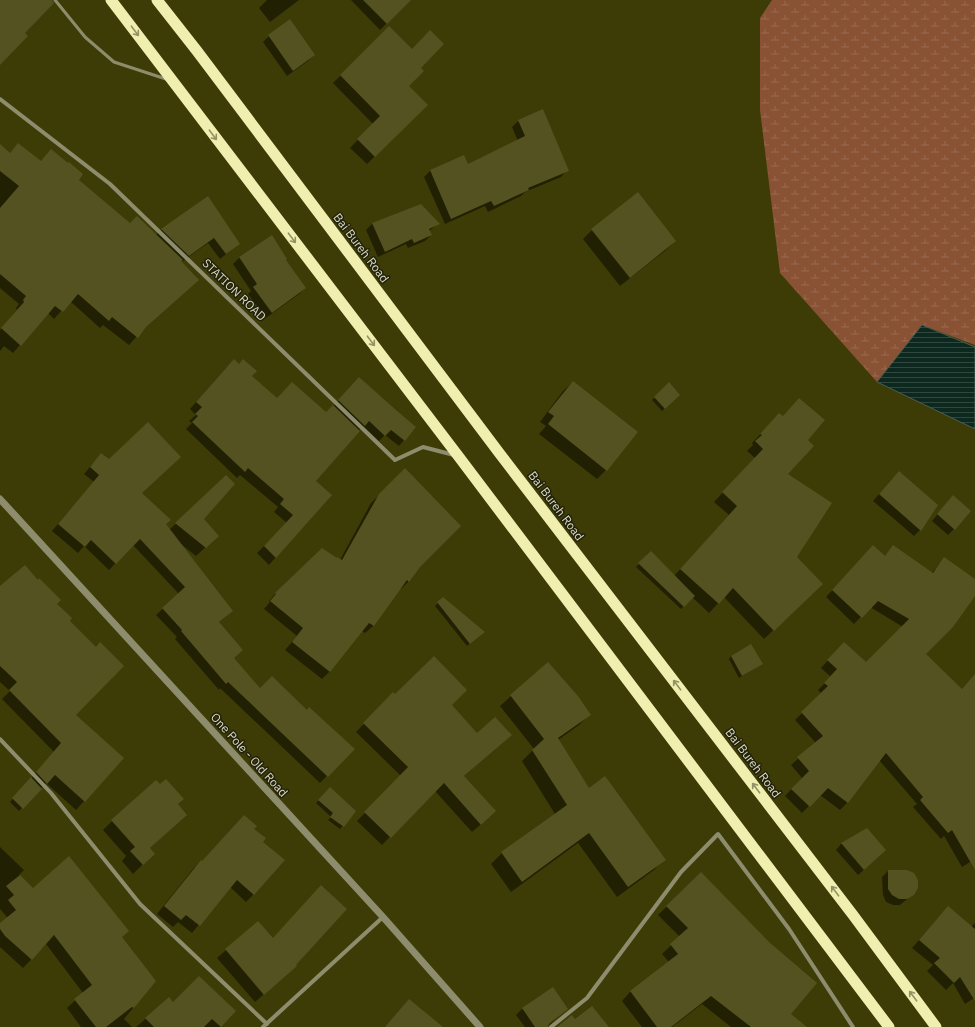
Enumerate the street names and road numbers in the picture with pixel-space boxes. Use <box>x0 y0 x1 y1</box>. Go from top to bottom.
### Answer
street label: Bai Bureh Road <box>330 210 392 285</box>
street label: STATION ROAD <box>199 255 269 324</box>
street label: Bai Bureh Road <box>525 468 587 543</box>
street label: One Pole - Old Road <box>208 710 291 800</box>
street label: Bai Bureh Road <box>722 725 784 800</box>

